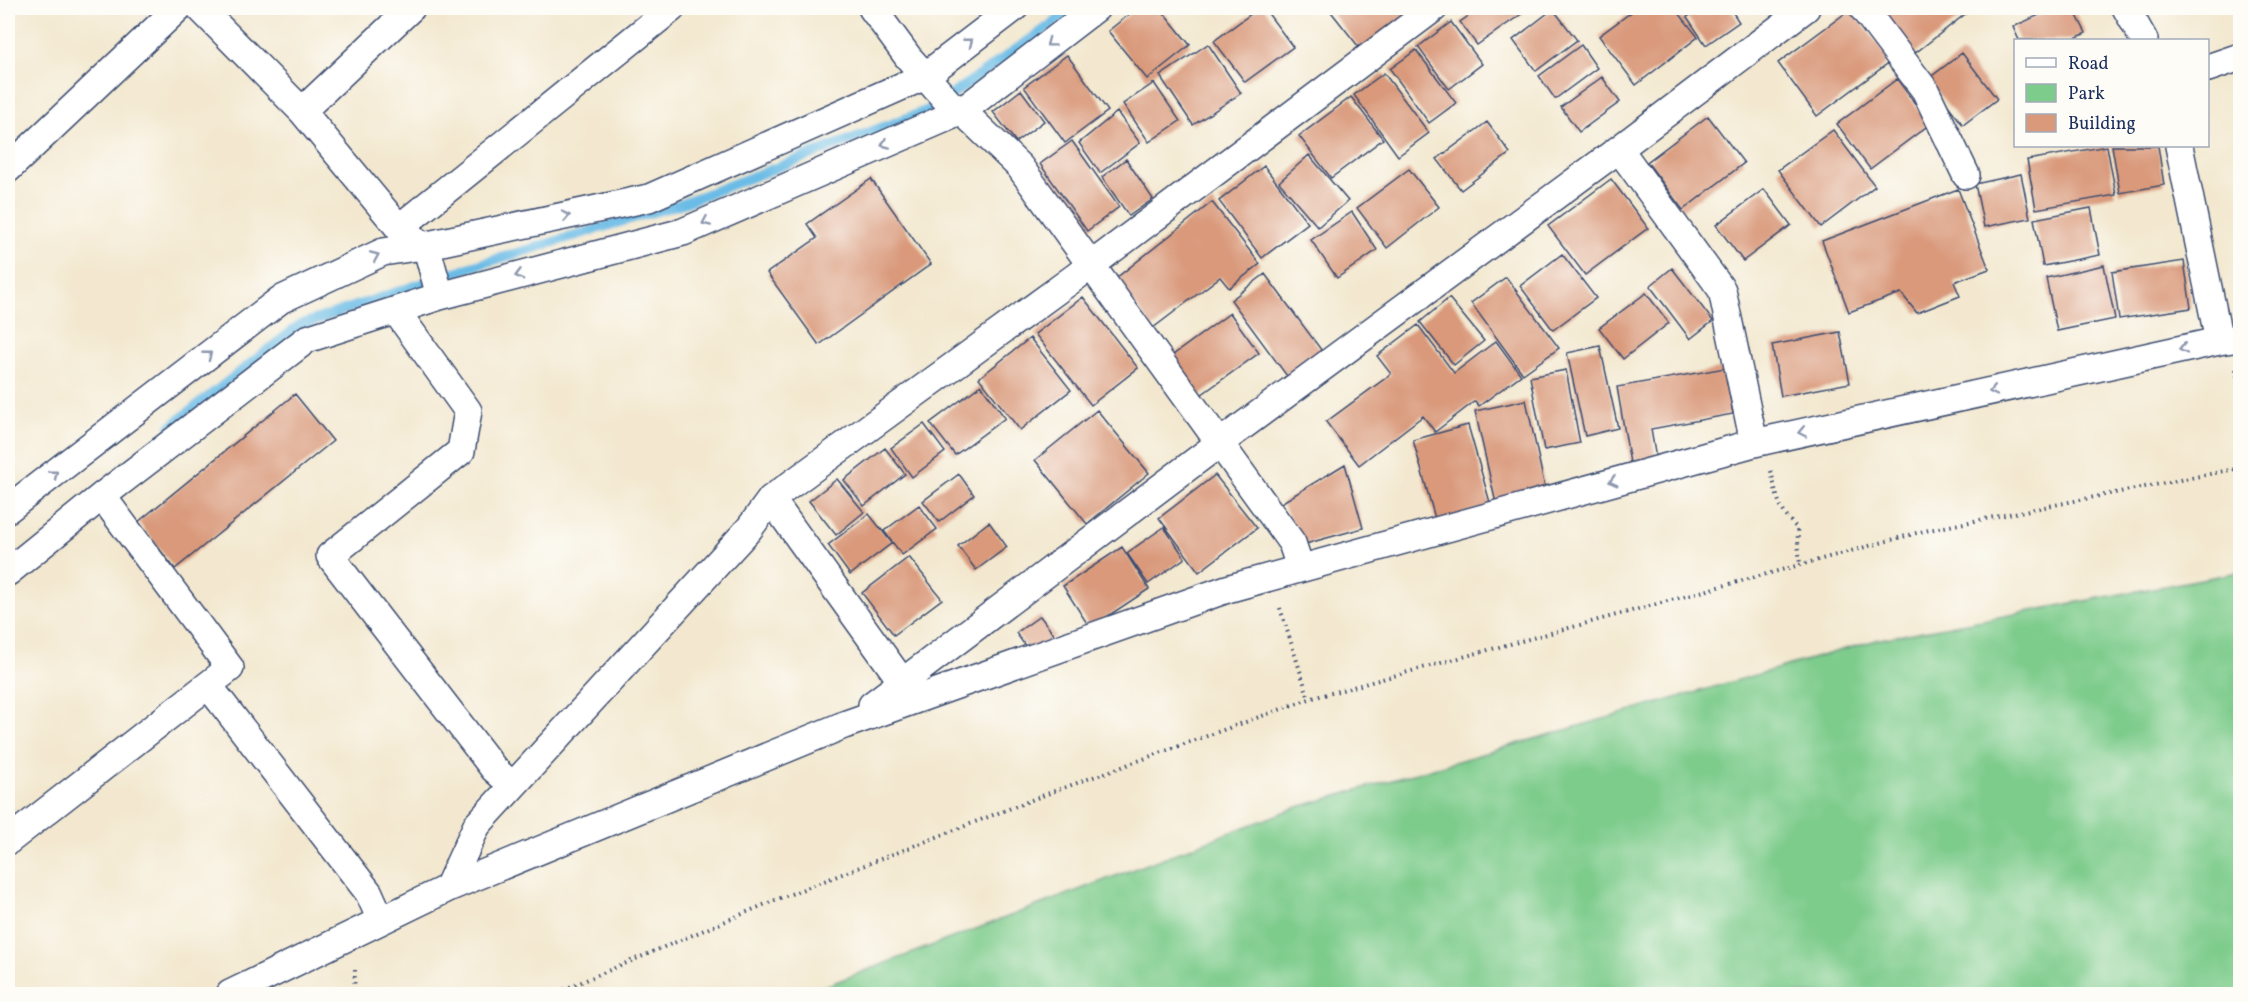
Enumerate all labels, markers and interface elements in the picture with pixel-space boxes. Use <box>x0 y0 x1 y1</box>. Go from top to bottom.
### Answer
one-way arrow <box>1046 36 1057 47</box>
one-way arrow <box>963 38 974 49</box>
legend <box>2014 39 2209 147</box>
text: Road <box>2068 52 2109 77</box>
text: Park <box>2068 82 2105 107</box>
text: Building <box>2068 112 2136 137</box>
one-way arrow <box>880 137 891 149</box>
one-way arrow <box>560 210 570 223</box>
one-way arrow <box>701 215 712 227</box>
one-way arrow <box>369 251 380 263</box>
one-way arrow <box>514 268 524 280</box>
one-way arrow <box>2178 341 2188 354</box>
one-way arrow <box>202 351 213 362</box>
one-way arrow <box>1988 383 1998 396</box>
one-way arrow <box>1797 425 1807 438</box>
one-way arrow <box>47 470 58 481</box>
one-way arrow <box>1609 474 1619 487</box>

